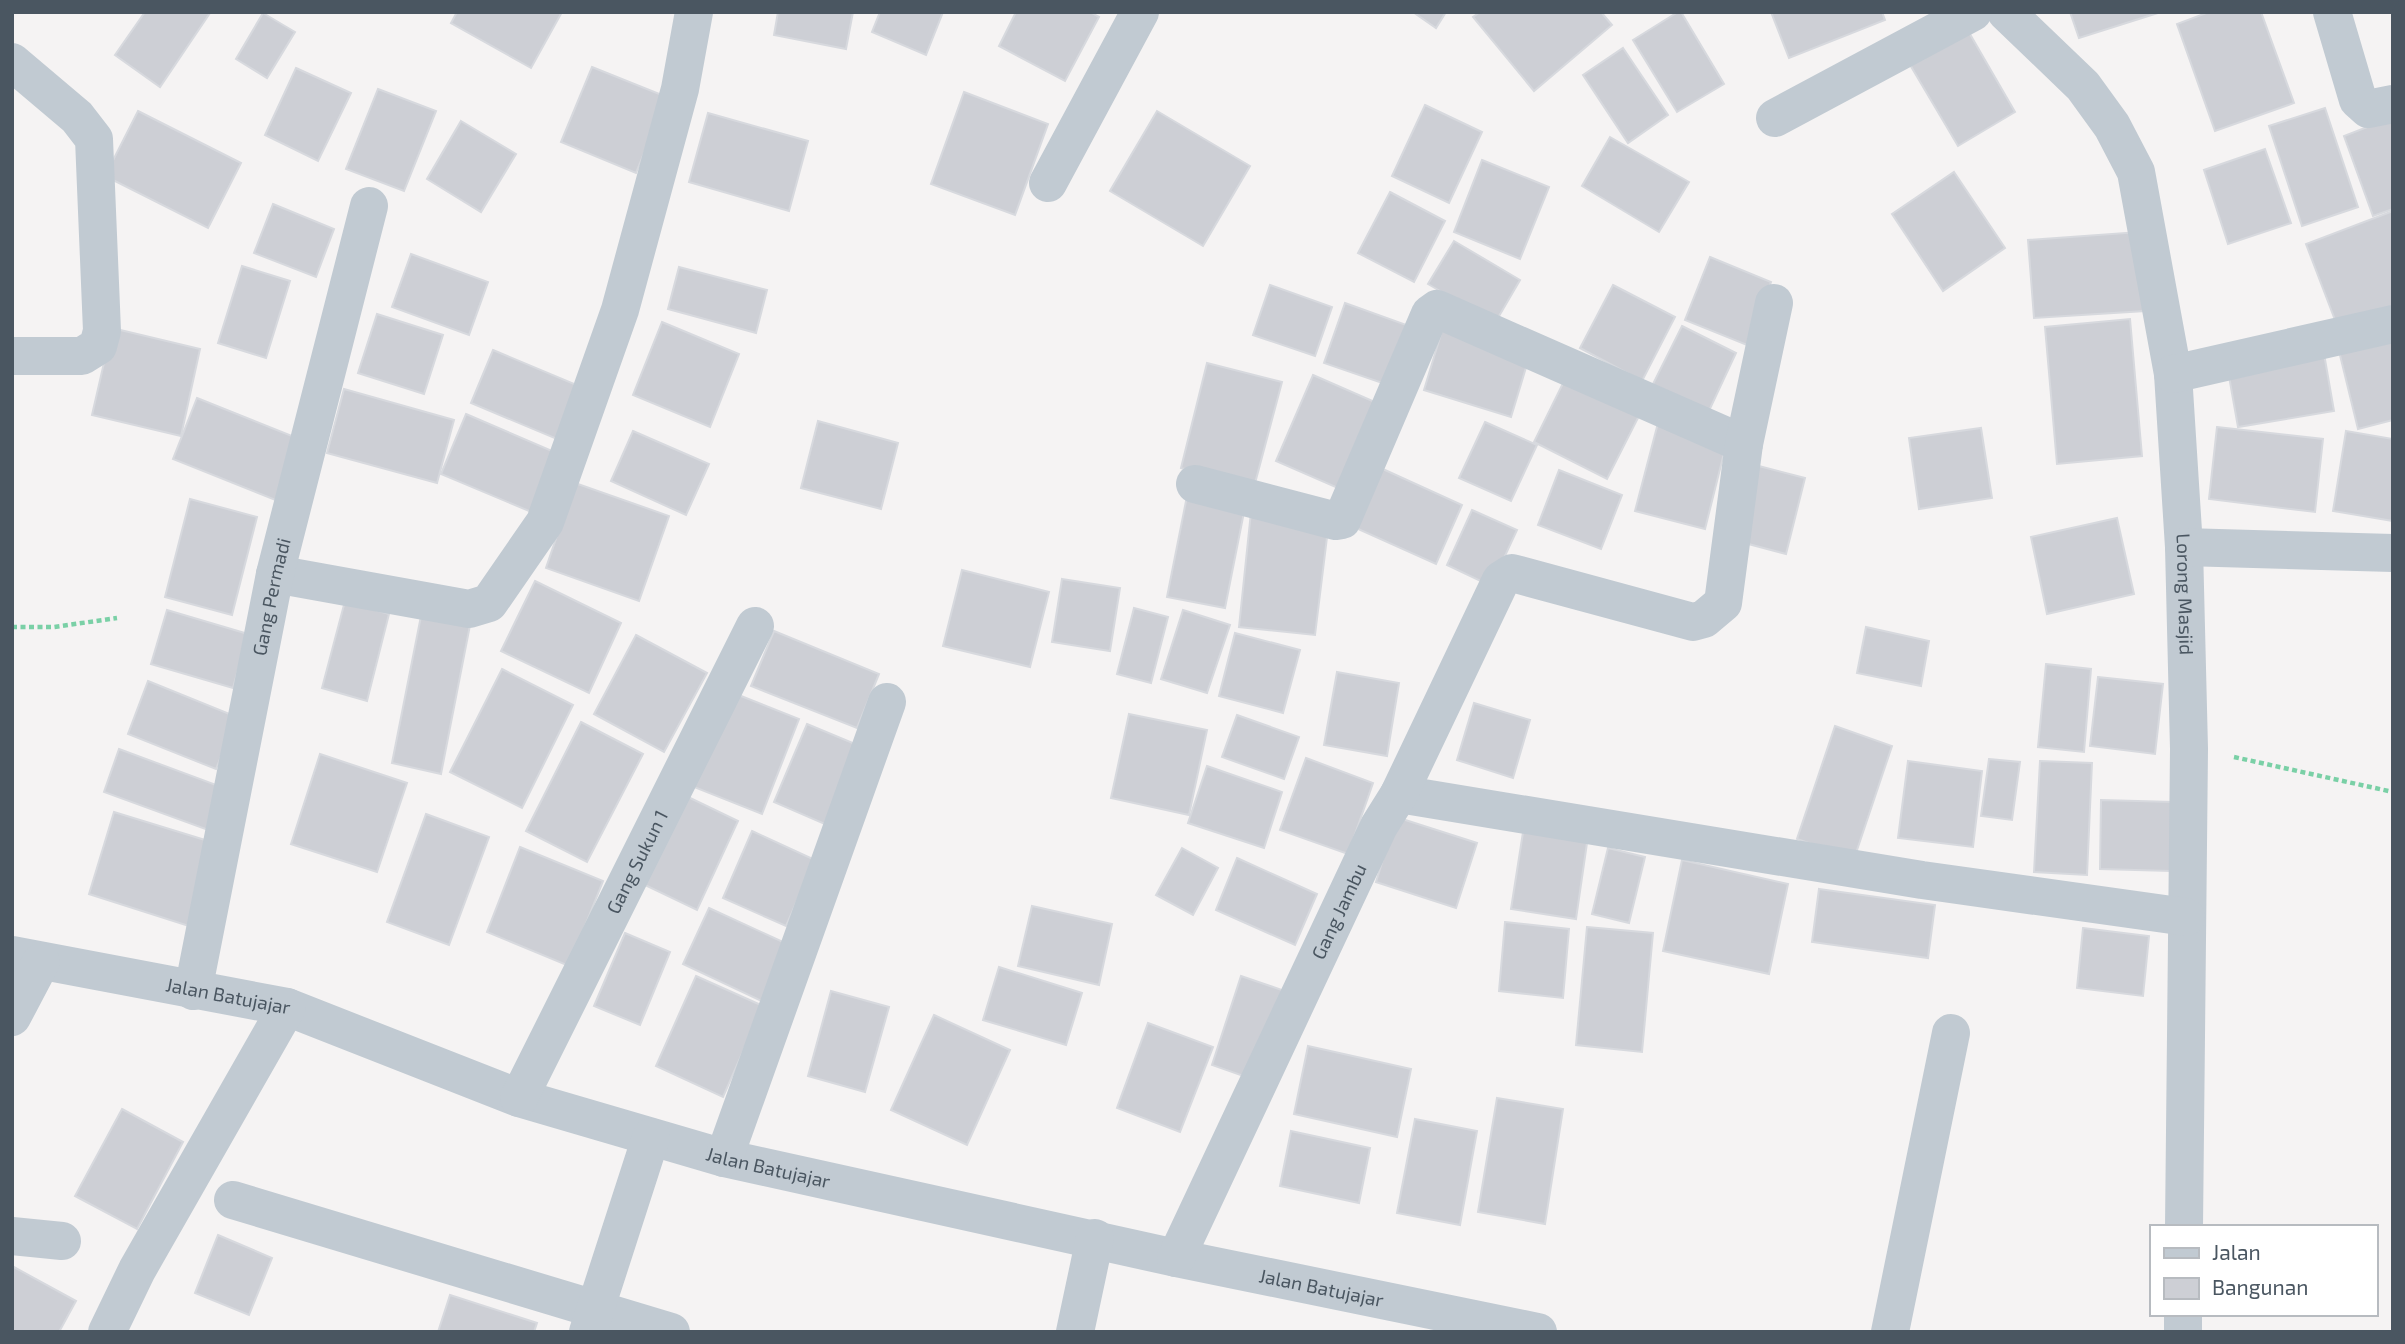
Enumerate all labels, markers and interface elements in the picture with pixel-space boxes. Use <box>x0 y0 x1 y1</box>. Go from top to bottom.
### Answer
street label: Lorong Masjid <box>2172 533 2199 655</box>
street label: Gang Permadi <box>247 535 295 658</box>
street label: Gang Sukun 1 <box>601 806 672 917</box>
street label: Gang Jambu <box>1306 860 1371 963</box>
street label: Jalan Batujajar <box>164 972 293 1019</box>
street label: Jalan Batujajar <box>704 1141 833 1192</box>
legend <box>2150 1225 2377 1316</box>
text: Jalan <box>2212 1239 2261 1264</box>
street label: Jalan Batujajar <box>1257 1263 1386 1311</box>
text: Bangunan <box>2212 1274 2308 1299</box>

